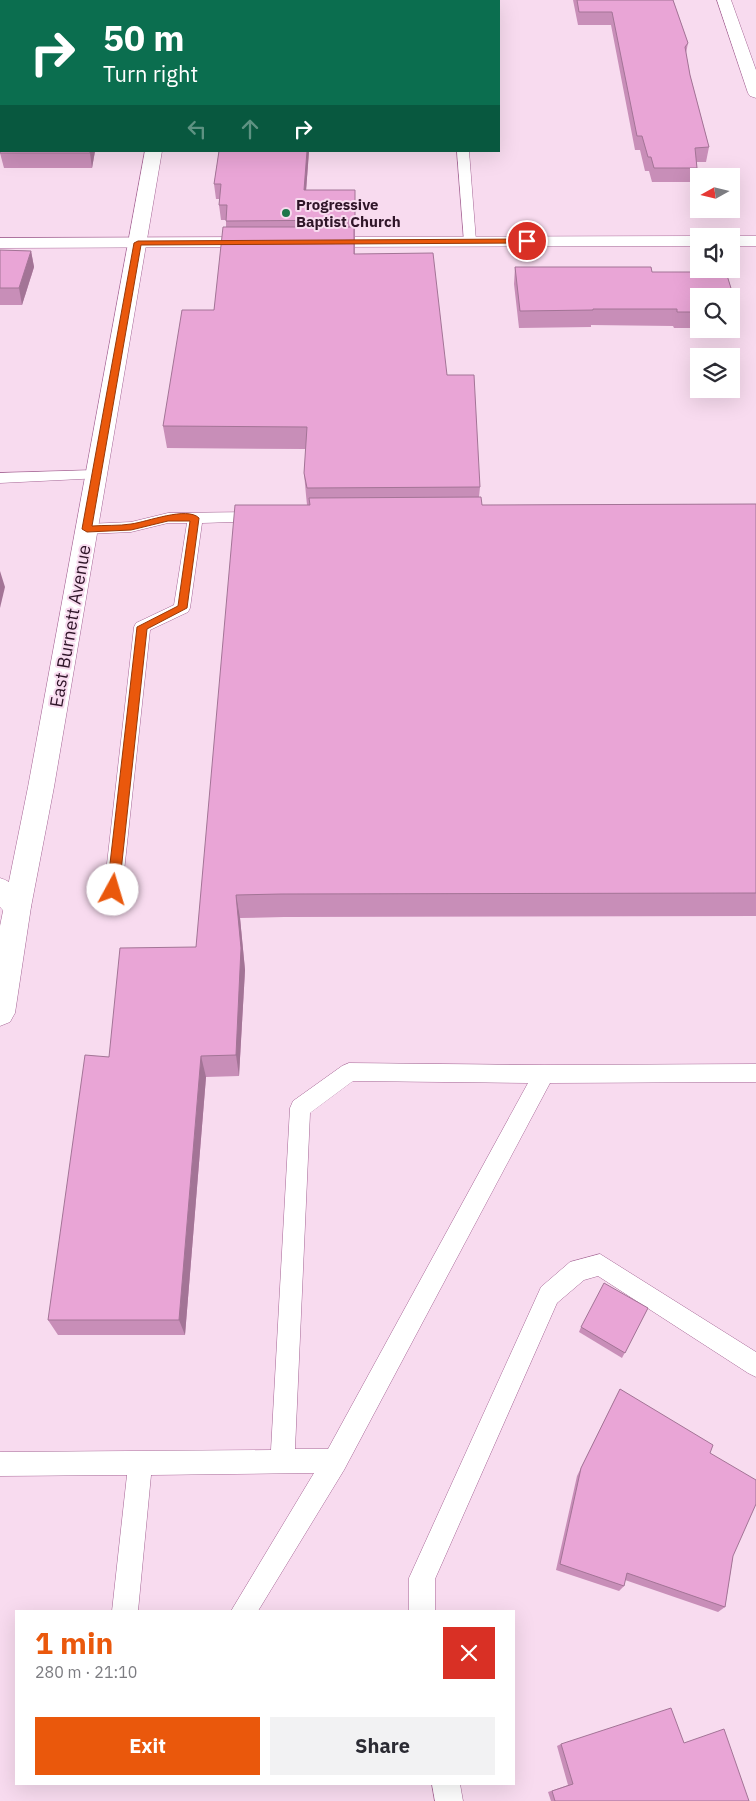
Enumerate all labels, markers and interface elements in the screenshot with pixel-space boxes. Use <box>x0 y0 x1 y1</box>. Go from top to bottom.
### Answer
text: 50 m <box>103 15 185 61</box>
icon: right <box>20 20 85 85</box>
text: Turn right <box>103 59 198 88</box>
icon: left <box>183 115 211 143</box>
icon: ahead <box>236 115 264 143</box>
icon: right <box>289 115 317 143</box>
north arrow <box>690 168 740 218</box>
map controls <box>690 168 740 398</box>
place label: Progressive Baptist Church <box>296 195 401 231</box>
marker: Progressive Baptist Church <box>280 207 292 219</box>
pin <box>506 220 548 262</box>
icon: arrive <box>513 227 541 255</box>
button: sound <box>690 228 740 278</box>
button: search <box>690 288 740 338</box>
button: layers <box>690 348 740 398</box>
street label: East Burnett Avenue <box>44 543 96 709</box>
position arrow <box>86 863 138 915</box>
text: 1 min <box>35 1623 113 1662</box>
button: close <box>443 1627 495 1679</box>
text: 280 m · 21:10 <box>35 1662 137 1682</box>
button: Exit <box>35 1717 260 1775</box>
button: Share <box>270 1717 495 1775</box>

